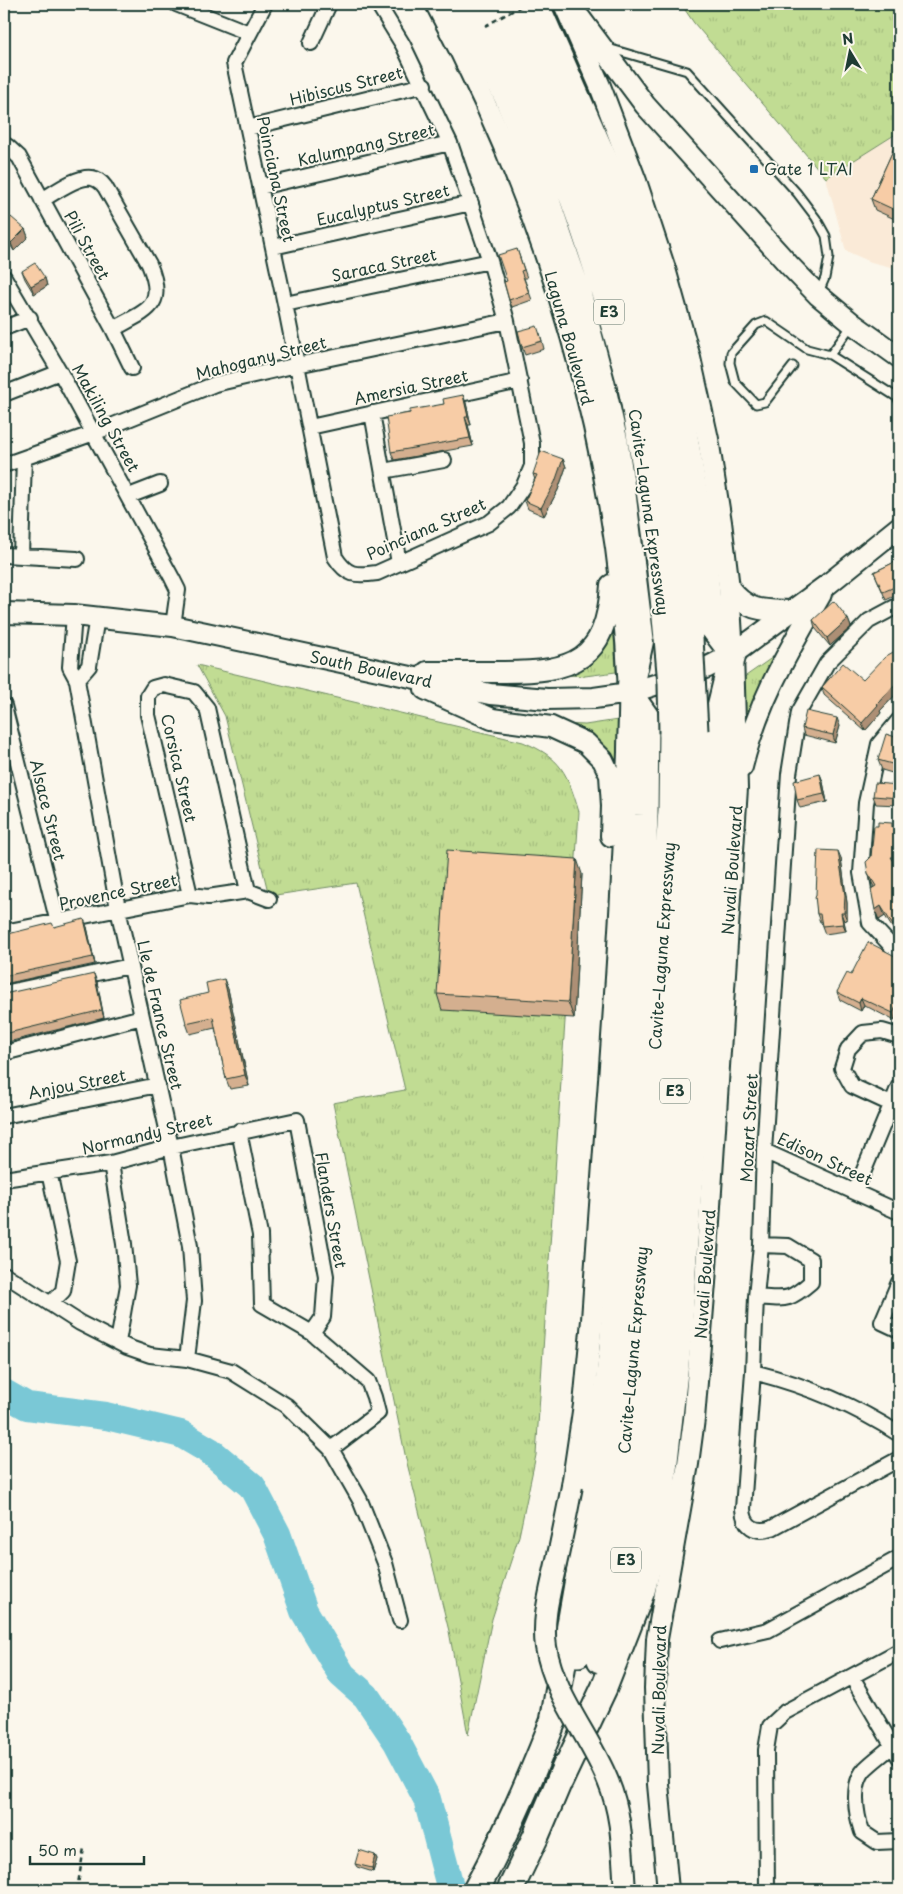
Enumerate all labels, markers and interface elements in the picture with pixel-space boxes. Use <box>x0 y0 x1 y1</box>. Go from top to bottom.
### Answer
text: N <box>840 27 855 50</box>
north arrow <box>826 28 876 78</box>
street label: Hibiscus Street <box>287 59 405 111</box>
street label: Poinciana Street <box>252 113 302 245</box>
street label: Kalumpang Street <box>295 116 437 171</box>
place label: Gate 1 LTAI <box>764 156 853 180</box>
marker: Gate 1 LTAI <box>748 163 760 175</box>
street label: Eucalyptus Street <box>314 177 452 231</box>
street label: Pili Street <box>59 205 117 284</box>
street label: Saraca Street <box>329 241 439 287</box>
street label: Laguna Boulevard <box>539 268 601 408</box>
road number: E3 <box>594 300 624 324</box>
street label: Mahogany Street <box>193 329 329 385</box>
street label: Makiling Street <box>67 359 147 476</box>
street label: Amersia Street <box>352 362 470 410</box>
street label: Cavite–Laguna Expressway <box>624 407 676 617</box>
street label: Poinciana Street <box>362 491 490 565</box>
street label: South Boulevard <box>308 643 435 693</box>
street label: Corsica Street <box>156 711 204 824</box>
street label: Alsace Street <box>25 757 73 863</box>
street label: Nuvali Boulevard <box>714 804 748 936</box>
street label: Cavite–Laguna Expressway <box>642 841 680 1051</box>
street label: Provence Street <box>57 867 180 915</box>
street label: Lle de France Street <box>132 938 190 1092</box>
street label: Anjou Street <box>26 1062 128 1104</box>
street label: Mozart Street <box>733 1072 763 1183</box>
road number: E3 <box>660 1078 690 1104</box>
street label: Normandy Street <box>79 1106 215 1160</box>
street label: Edison Street <box>774 1126 877 1191</box>
street label: Flanders Street <box>310 1150 354 1270</box>
street label: Nuvali Boulevard <box>687 1208 721 1340</box>
street label: Cavite–Laguna Expressway <box>611 1245 653 1455</box>
road number: E3 <box>611 1548 641 1572</box>
street label: Nuvali Boulevard <box>645 1625 671 1755</box>
scale bar <box>30 1834 144 1866</box>
text: 50 m <box>38 1838 77 1861</box>

